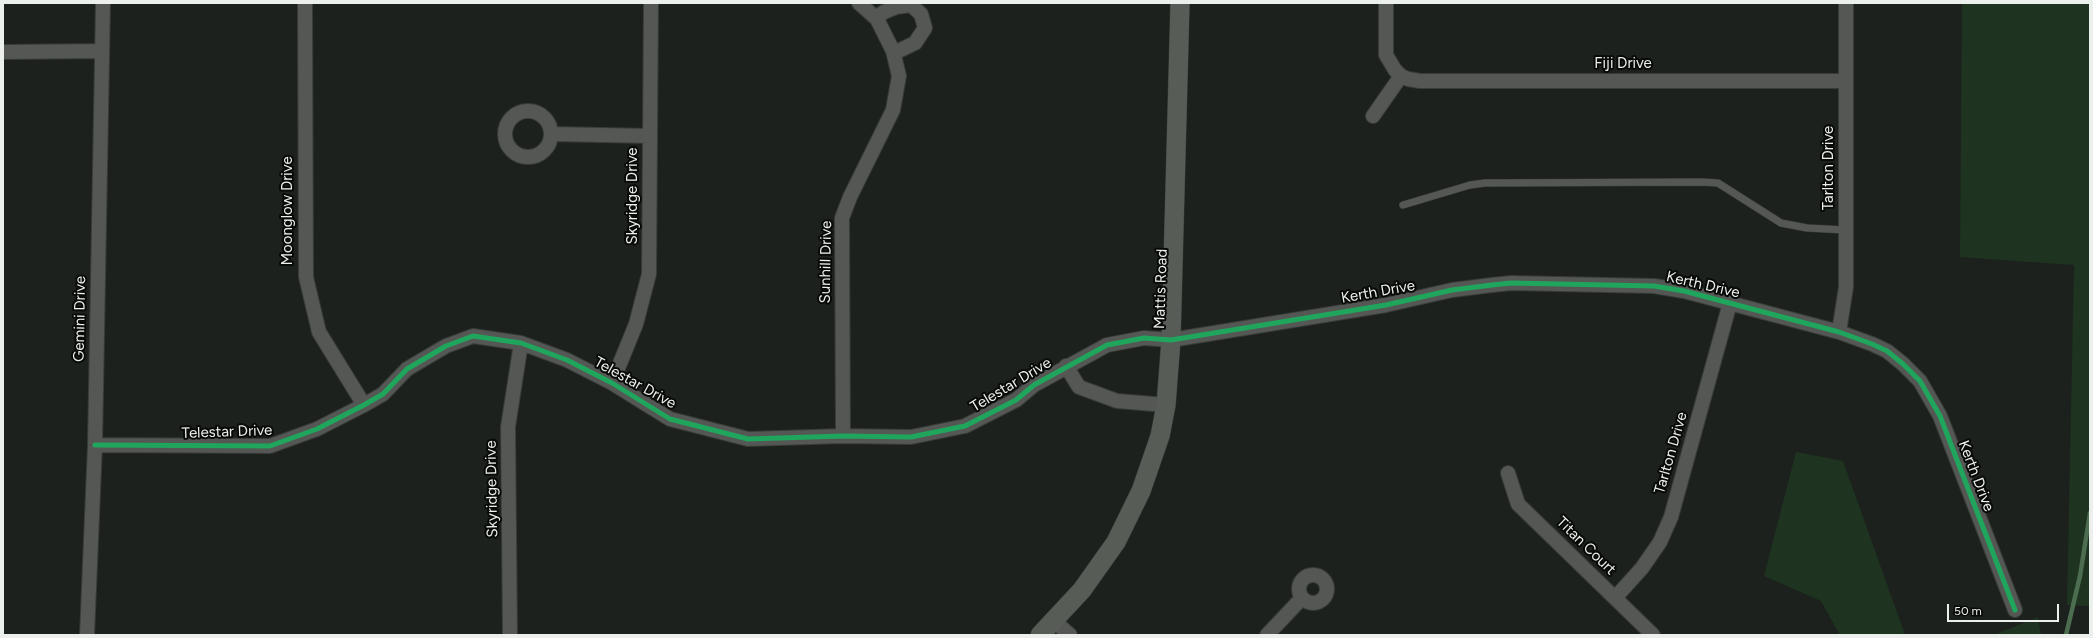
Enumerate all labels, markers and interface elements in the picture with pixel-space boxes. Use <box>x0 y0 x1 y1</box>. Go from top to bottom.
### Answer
street label: Fiji Drive <box>1594 55 1652 73</box>
street label: Tarlton Drive <box>1820 126 1838 210</box>
street label: Skyridge Drive <box>624 147 642 245</box>
street label: Moonglow Drive <box>279 156 297 266</box>
street label: Sunhill Drive <box>816 220 836 304</box>
street label: Mattis Road <box>1151 249 1171 329</box>
street label: Kerth Drive <box>1665 268 1741 302</box>
street label: Gemini Drive <box>70 276 90 362</box>
street label: Kerth Drive <box>1340 277 1416 307</box>
street label: Telestar Drive <box>591 353 679 413</box>
street label: Telestar Drive <box>967 354 1055 416</box>
street label: Tarlton Drive <box>1651 410 1691 496</box>
street label: Telestar Drive <box>181 421 273 443</box>
street label: Kerth Drive <box>1954 438 1998 514</box>
street label: Skyridge Drive <box>482 440 502 538</box>
street label: Titan Court <box>1553 513 1619 579</box>
scale bar <box>1949 596 2061 622</box>
text: 50 m <box>1954 604 1982 618</box>

